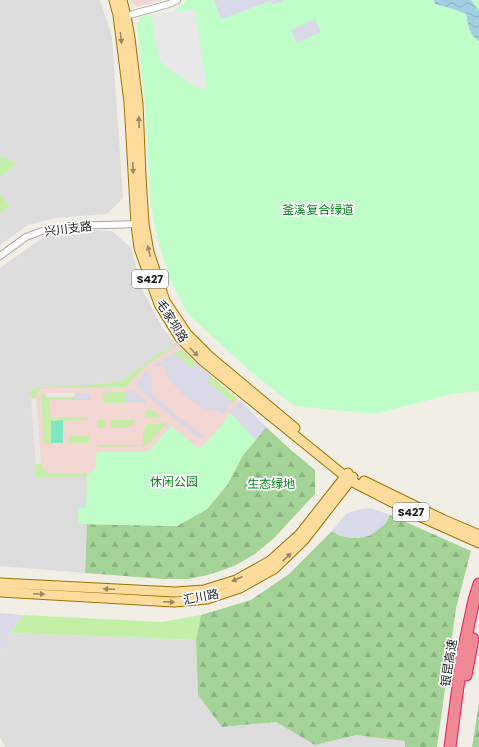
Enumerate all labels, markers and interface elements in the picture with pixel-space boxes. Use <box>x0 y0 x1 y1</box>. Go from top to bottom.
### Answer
one-way arrow <box>118 32 124 44</box>
one-way arrow <box>135 116 142 128</box>
one-way arrow <box>129 162 136 174</box>
park label: 釜溪复合绿道 <box>282 201 354 218</box>
street label: 兴川支路 <box>43 217 93 240</box>
one-way arrow <box>146 245 152 257</box>
road number: S427 <box>132 270 168 288</box>
street label: 毛家坝路 <box>152 296 192 346</box>
one-way arrow <box>189 347 199 357</box>
park label: 休闲公园 <box>150 473 198 490</box>
park label: 生态绿地 <box>247 475 295 492</box>
road number: S427 <box>393 503 429 521</box>
one-way arrow <box>282 552 292 561</box>
one-way arrow <box>231 576 242 582</box>
one-way arrow <box>103 585 115 592</box>
street label: 汇川路 <box>182 585 220 608</box>
one-way arrow <box>33 591 45 598</box>
one-way arrow <box>163 599 176 605</box>
street label: 银昆高速 <box>436 638 461 688</box>

